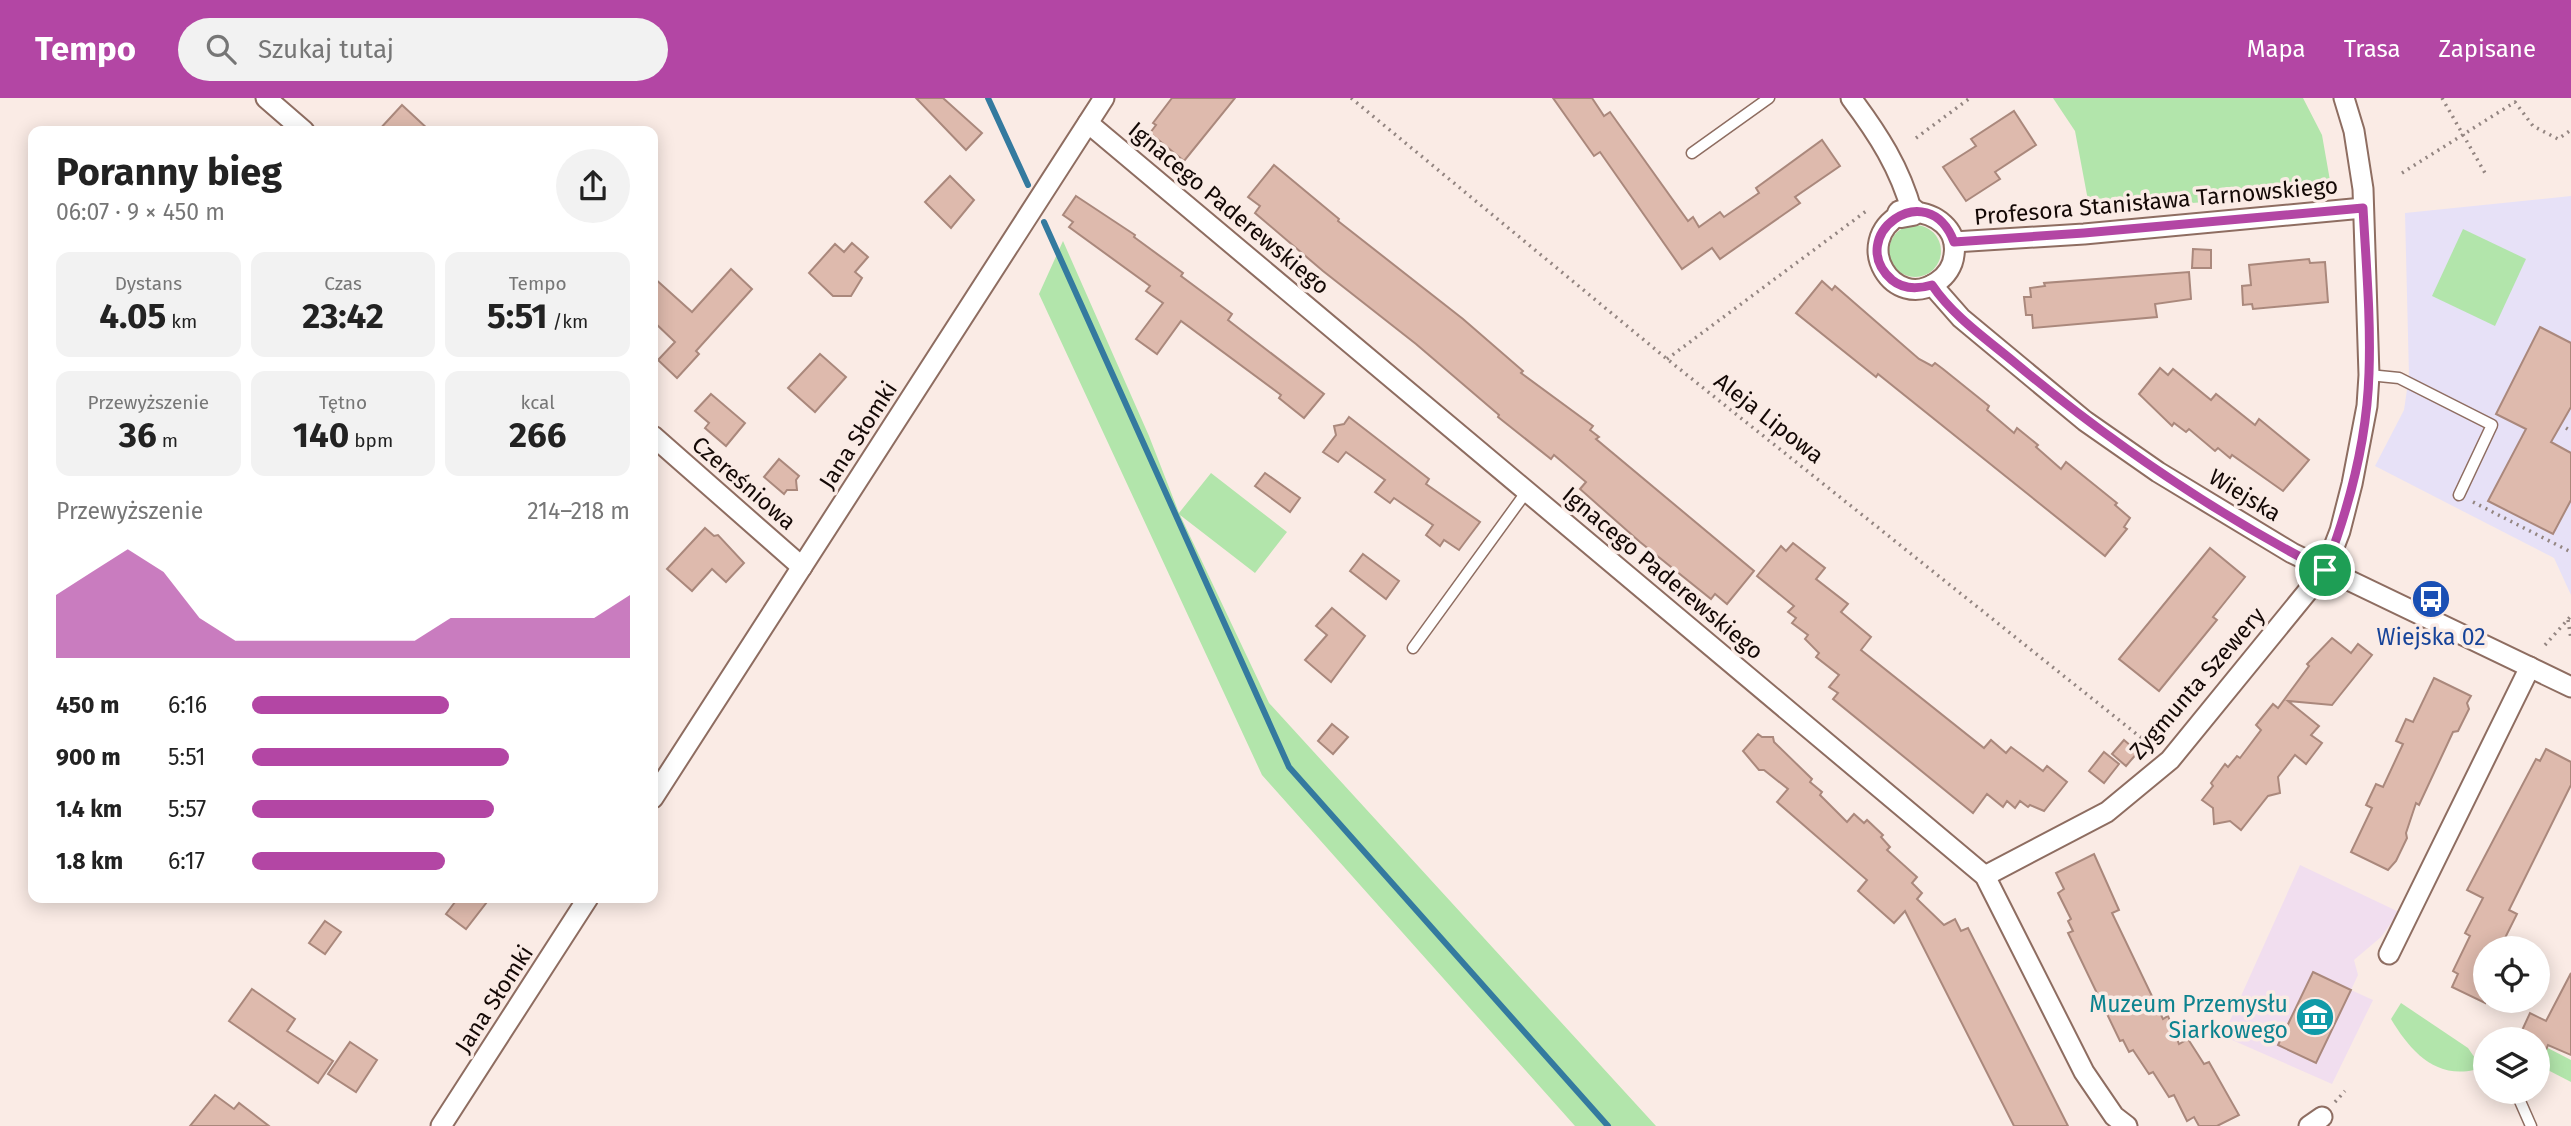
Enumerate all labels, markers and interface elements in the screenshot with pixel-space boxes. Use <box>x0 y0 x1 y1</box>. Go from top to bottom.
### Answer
search box <box>178 18 668 81</box>
text: Tempo <box>35 29 136 69</box>
icon: search <box>202 30 240 68</box>
text: Szukaj tutaj <box>258 34 394 65</box>
text: Mapa <box>2247 35 2306 63</box>
text: Trasa <box>2344 35 2401 63</box>
text: Zapisane <box>2439 35 2536 63</box>
street label: Ignacego Paderewskiego <box>1123 116 1335 300</box>
text: Poranny bieg <box>56 149 282 195</box>
button: share <box>556 149 630 223</box>
street label: Profesora Stanisława Tarnowskiego <box>1973 171 2339 231</box>
text: 06:07 · 9 × 450 m <box>56 198 225 226</box>
text: Dystans <box>115 272 182 295</box>
text: Czas <box>324 272 362 295</box>
text: Tempo <box>509 272 567 295</box>
text: 4.05 <box>99 295 166 337</box>
text: 23:42 <box>302 295 384 337</box>
text: 5:51 <box>487 295 547 337</box>
text: km <box>166 310 197 333</box>
text: /km <box>547 310 588 333</box>
street label: Aleja Lipowa <box>1709 367 1829 469</box>
street label: Jana Słomki <box>813 376 903 494</box>
text: Przewyższenie <box>87 391 209 414</box>
text: Tętno <box>319 391 367 414</box>
text: kcal <box>521 391 555 414</box>
text: 36 <box>119 414 157 456</box>
text: 140 <box>293 414 349 456</box>
text: 266 <box>509 414 566 456</box>
text: m <box>157 429 178 452</box>
text: bpm <box>349 429 393 452</box>
street label: Czereśniowa <box>686 430 802 536</box>
street label: Wiejska <box>2204 463 2286 527</box>
street label: Ignacego Paderewskiego <box>1557 481 1769 665</box>
text: Przewyższenie <box>56 497 203 525</box>
text: 214–218 m <box>527 497 630 525</box>
pin <box>2295 540 2355 600</box>
icon: arrive <box>2306 551 2344 589</box>
bus stop icon: Wiejska 02 <box>2410 578 2452 620</box>
street label: Zygmunta Szewery <box>2123 601 2271 765</box>
place label: Wiejska 02 <box>2376 623 2486 651</box>
text: 450 m <box>56 691 119 719</box>
text: 6:16 <box>168 691 207 719</box>
text: 900 m <box>56 743 121 771</box>
text: 5:51 <box>168 743 205 771</box>
text: 1.4 km <box>56 795 122 823</box>
text: 5:57 <box>168 795 206 823</box>
text: 1.8 km <box>56 847 123 875</box>
text: 6:17 <box>168 847 205 875</box>
map controls <box>2473 936 2550 1104</box>
button: locate <box>2473 936 2550 1013</box>
street label: Jana Słomki <box>449 940 539 1058</box>
place label: Muzeum Przemysłu Siarkowego <box>2089 990 2288 1044</box>
museum icon: Muzeum Przemysłu Siarkowego <box>2294 996 2336 1038</box>
button: layers <box>2473 1027 2550 1104</box>

